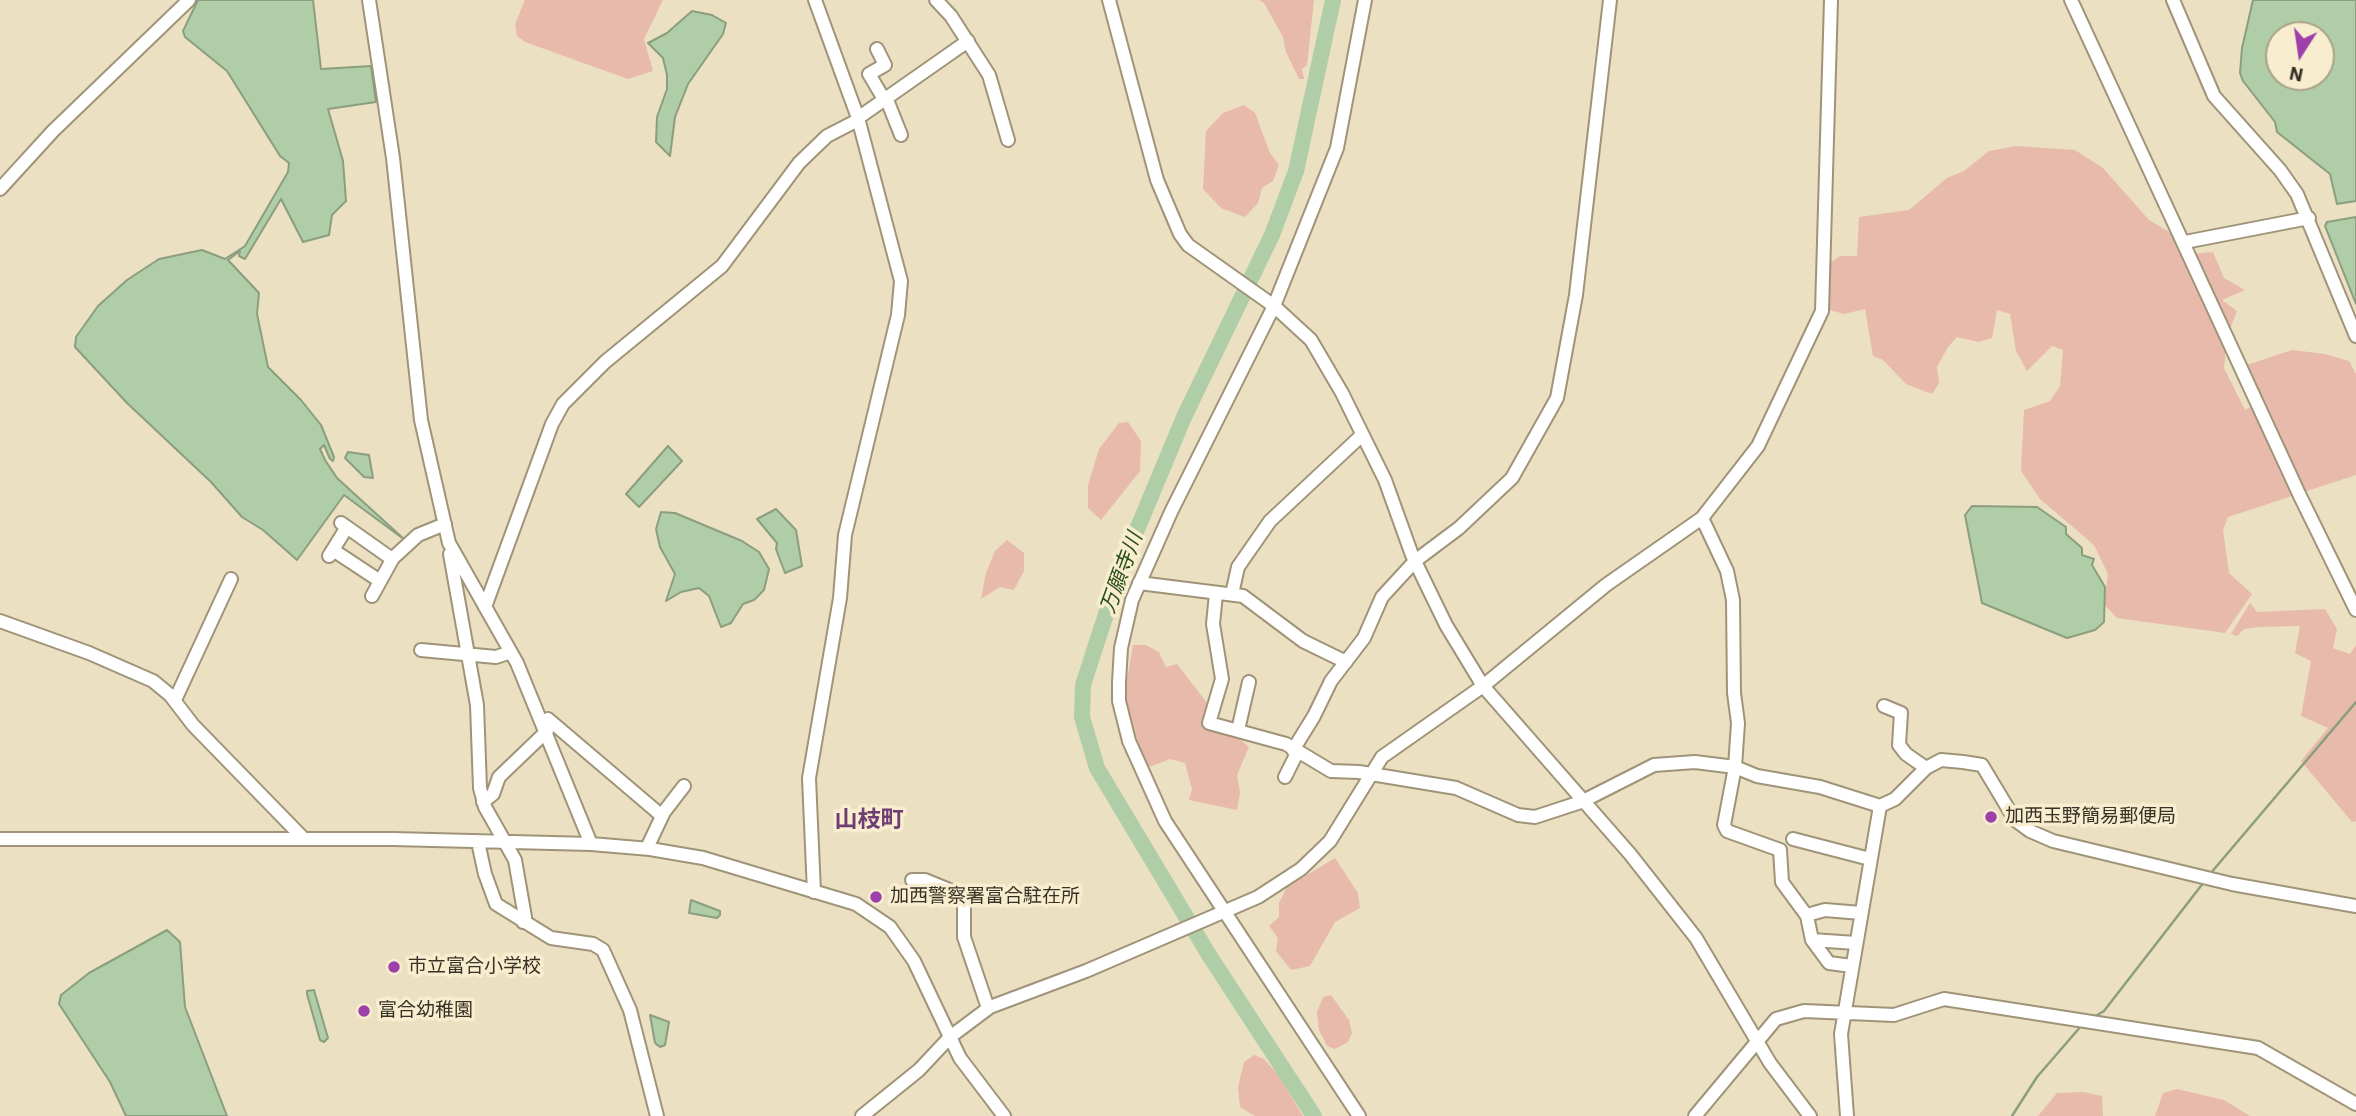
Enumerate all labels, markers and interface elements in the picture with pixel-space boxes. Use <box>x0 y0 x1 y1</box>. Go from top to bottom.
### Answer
north arrow <box>2265 21 2335 91</box>
text: N <box>2287 61 2305 88</box>
water label: 万願寺川 <box>1096 529 1148 617</box>
district label: 山枝町 <box>835 806 903 834</box>
place label: 加西玉野簡易郵便局 <box>2005 806 2176 828</box>
marker: 加西玉野簡易郵便局 <box>1983 809 1999 825</box>
place label: 加西警察署富合駐在所 <box>890 886 1080 908</box>
marker: 加西警察署富合駐在所 <box>868 889 884 905</box>
place label: 市立富合小学校 <box>408 956 541 978</box>
marker: 市立富合小学校 <box>386 959 402 975</box>
place label: 富合幼稚園 <box>378 1000 473 1022</box>
marker: 富合幼稚園 <box>356 1003 372 1019</box>

